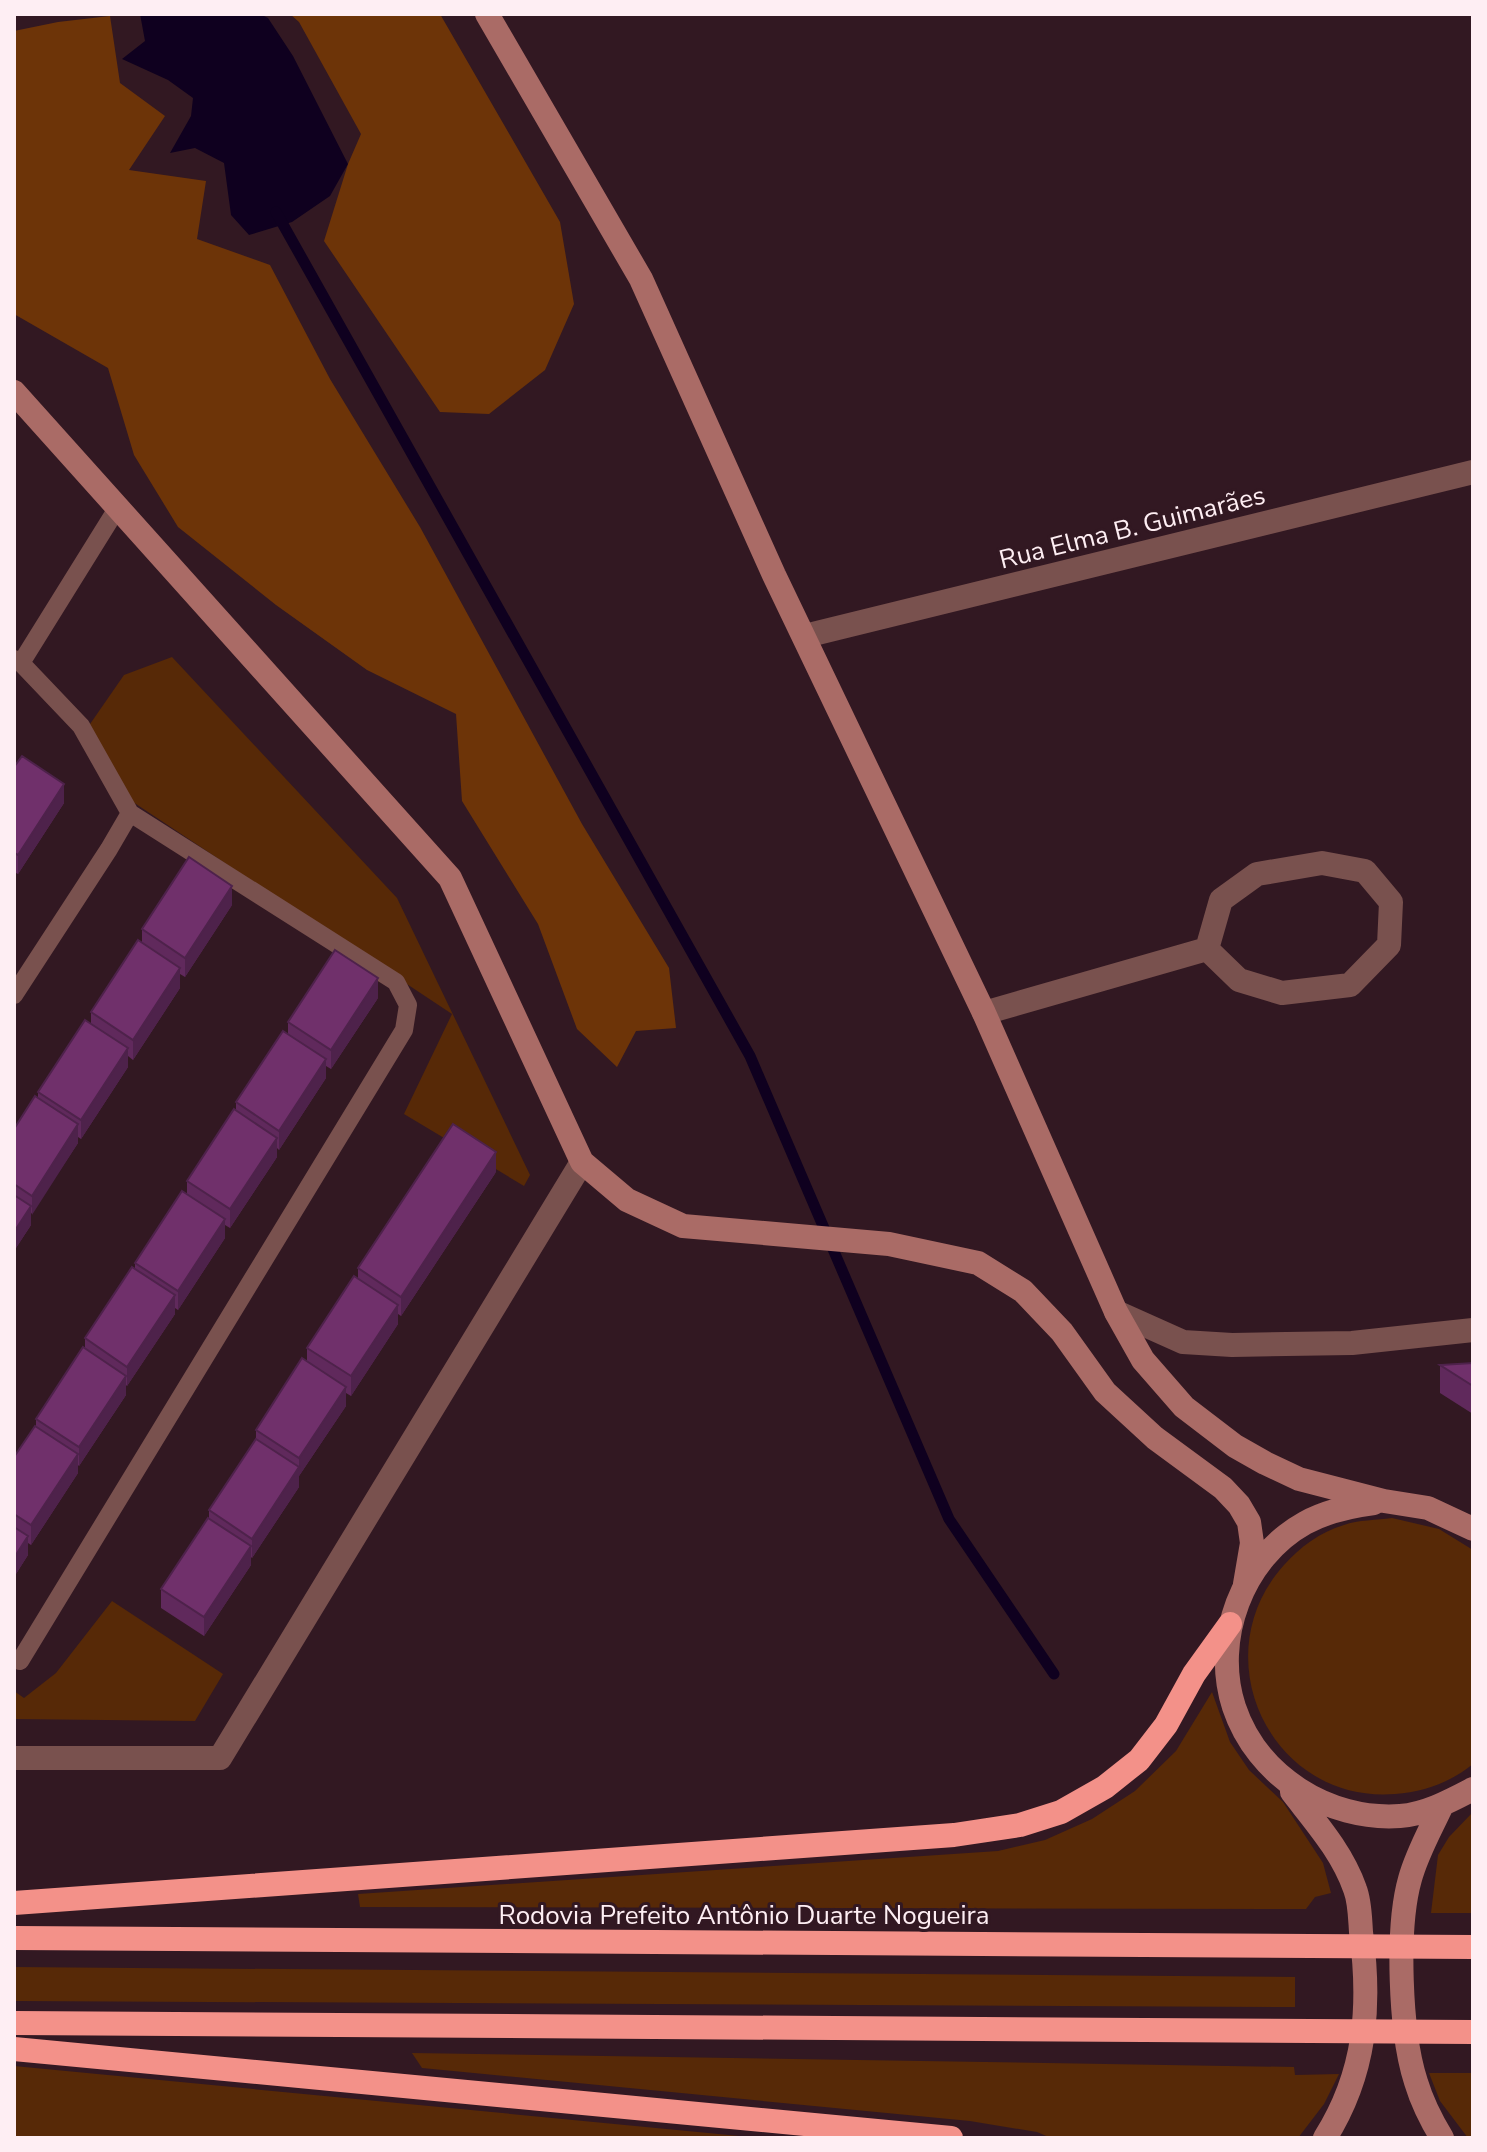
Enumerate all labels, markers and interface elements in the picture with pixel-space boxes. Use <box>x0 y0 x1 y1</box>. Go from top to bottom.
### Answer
street label: Rua Elma B. Guimarães <box>996 478 1269 577</box>
street label: Rodovia Prefeito Antônio Duarte Nogueira <box>499 1898 989 1933</box>

